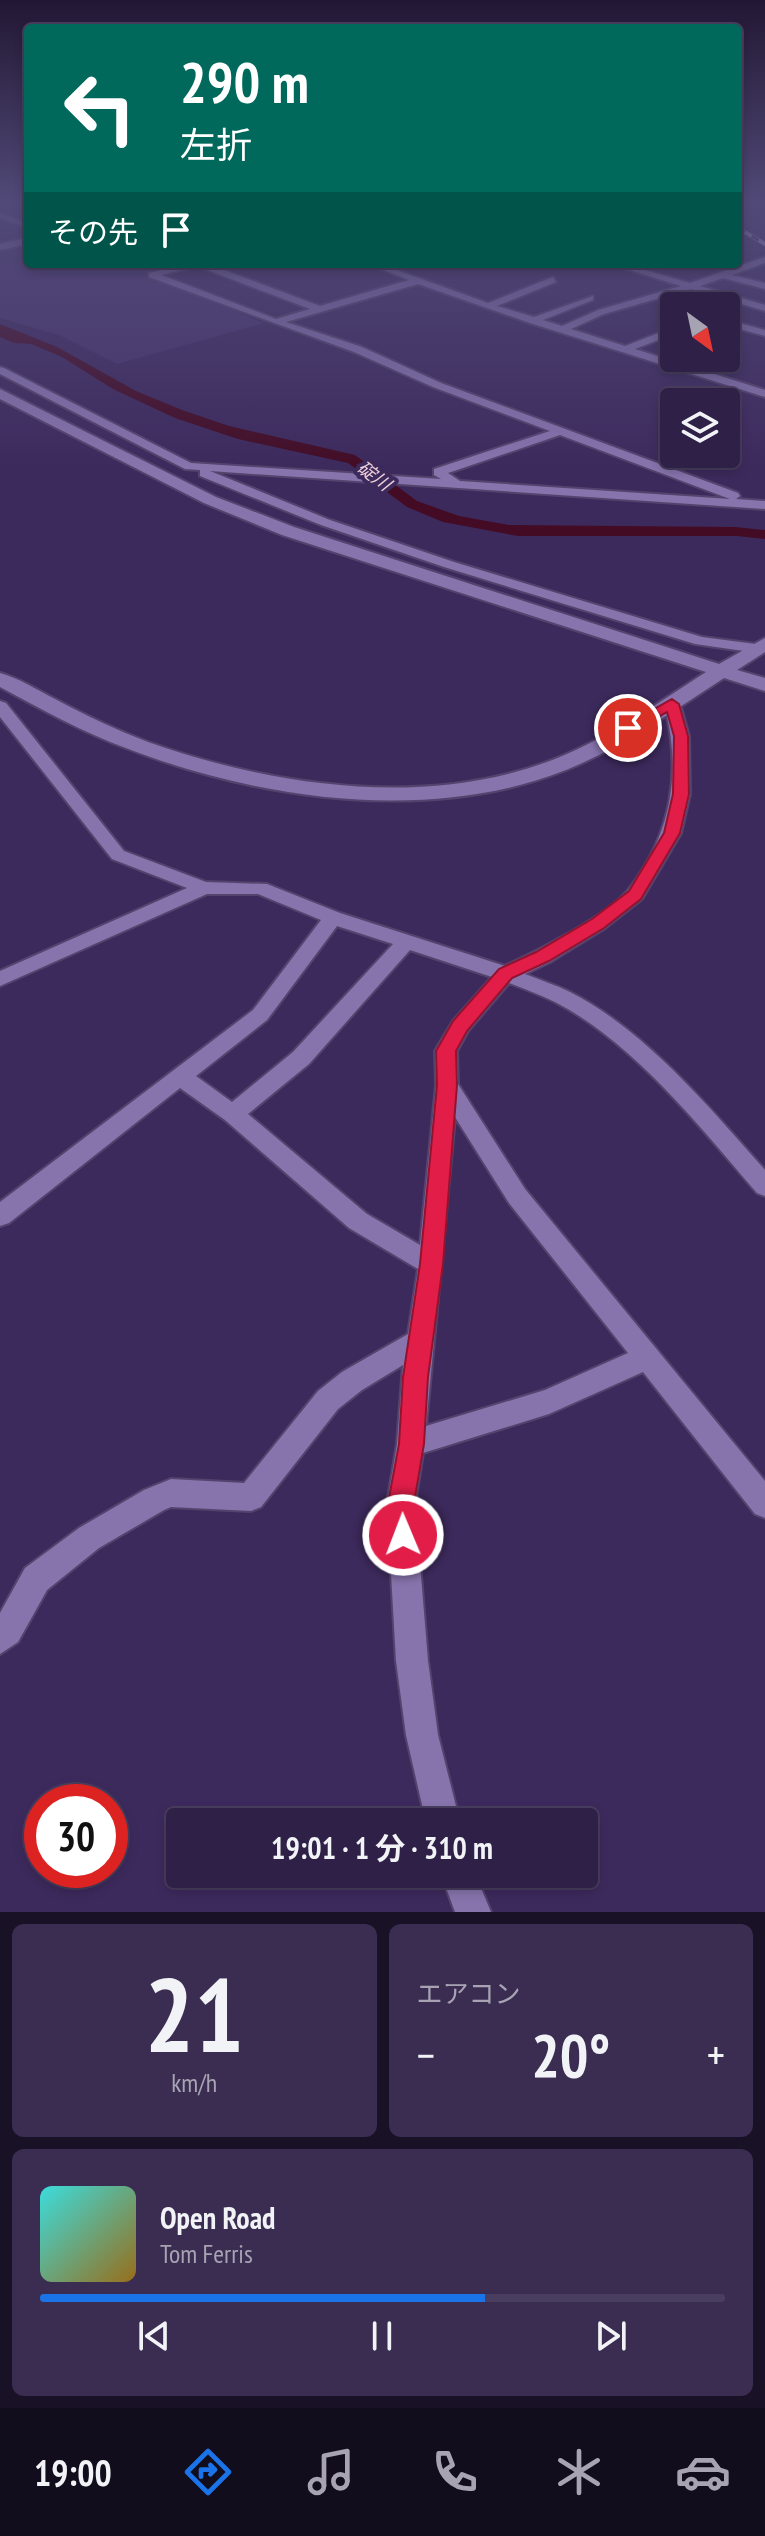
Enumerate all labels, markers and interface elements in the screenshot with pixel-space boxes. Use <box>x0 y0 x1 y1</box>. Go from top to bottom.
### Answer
text: 290 m <box>180 46 309 118</box>
icon: left <box>48 56 152 160</box>
text: 左折 <box>180 121 252 168</box>
icon: arrive <box>154 208 198 252</box>
text: その先 <box>48 212 138 251</box>
north arrow <box>660 292 740 372</box>
map controls <box>660 292 740 468</box>
button: layers <box>660 388 740 468</box>
water label: 碇川 <box>353 456 397 497</box>
pin <box>594 694 662 762</box>
icon: arrive <box>606 706 650 750</box>
position arrow <box>361 1493 445 1577</box>
speed limit sign: 30 <box>24 1784 128 1888</box>
text: 19:01 · 1 分 · 310 m <box>271 1828 493 1867</box>
text: 21 <box>145 1946 244 2081</box>
text: エアコン <box>417 1977 521 2010</box>
text: 20° <box>531 2016 610 2094</box>
text: − <box>417 2026 435 2083</box>
text: + <box>707 2026 725 2083</box>
text: km/h <box>171 2066 217 2099</box>
text: Open Road <box>160 2198 275 2237</box>
text: Tom Ferris <box>160 2237 253 2270</box>
icon: previous <box>132 2314 176 2358</box>
icon: pause <box>360 2314 404 2358</box>
icon: next <box>589 2314 633 2358</box>
icon: directions <box>180 2444 236 2500</box>
icon: music <box>303 2444 359 2500</box>
icon: phone <box>427 2444 483 2500</box>
icon: climate <box>551 2444 607 2500</box>
icon: car <box>675 2444 731 2500</box>
text: 19:00 <box>34 2449 112 2496</box>

